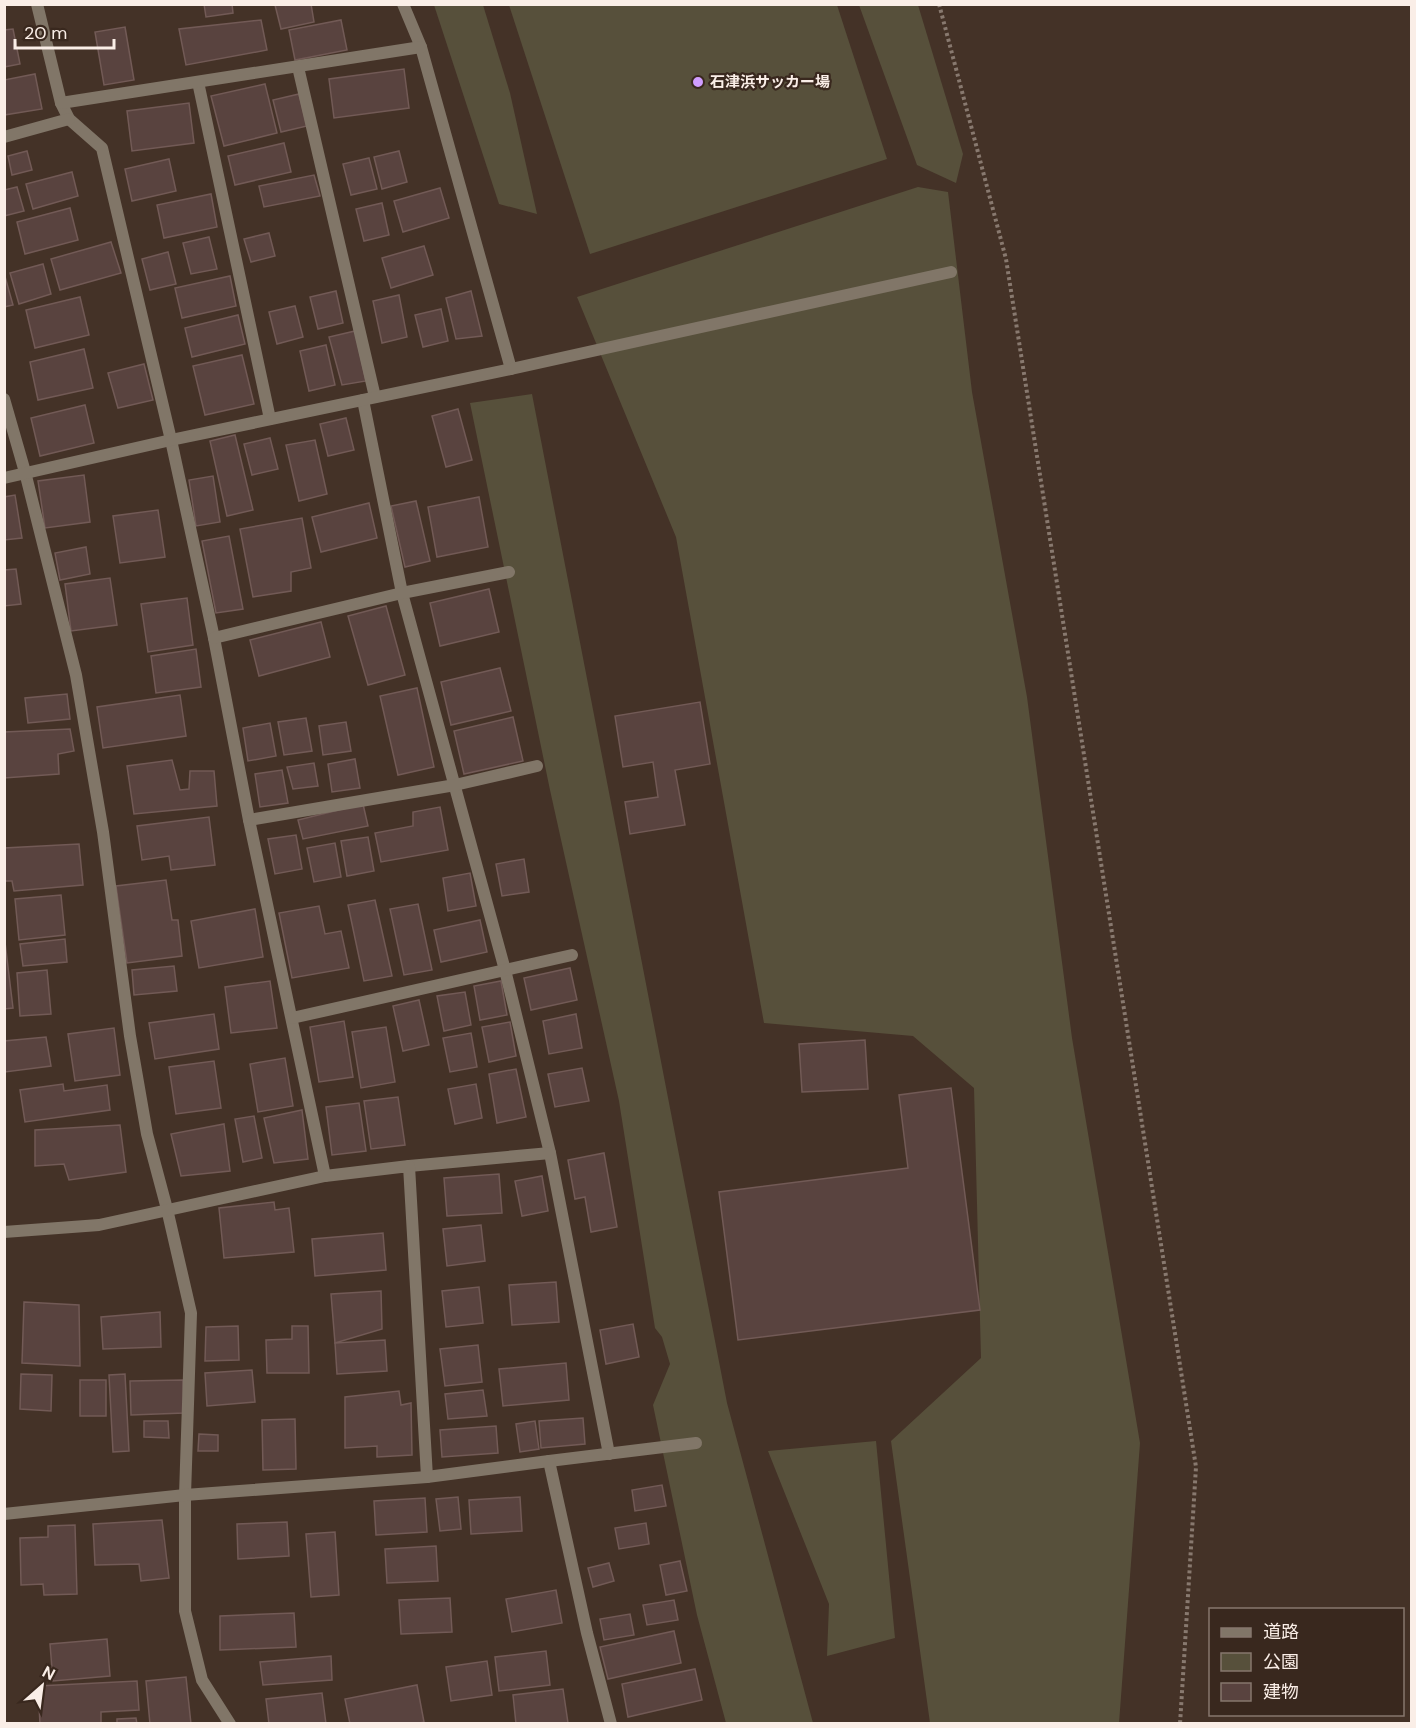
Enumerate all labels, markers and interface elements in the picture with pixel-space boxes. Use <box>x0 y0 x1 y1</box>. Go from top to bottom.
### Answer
scale bar <box>15 12 114 50</box>
text: 20 m <box>24 21 67 45</box>
place label: 石津浜サッカー場 <box>710 72 830 92</box>
marker: 石津浜サッカー場 <box>691 75 705 89</box>
legend <box>1209 1608 1404 1716</box>
text: 道路 <box>1263 1620 1299 1644</box>
text: 公園 <box>1263 1650 1299 1674</box>
north arrow <box>12 1656 72 1716</box>
text: N <box>39 1661 59 1685</box>
text: 建物 <box>1263 1680 1299 1704</box>

